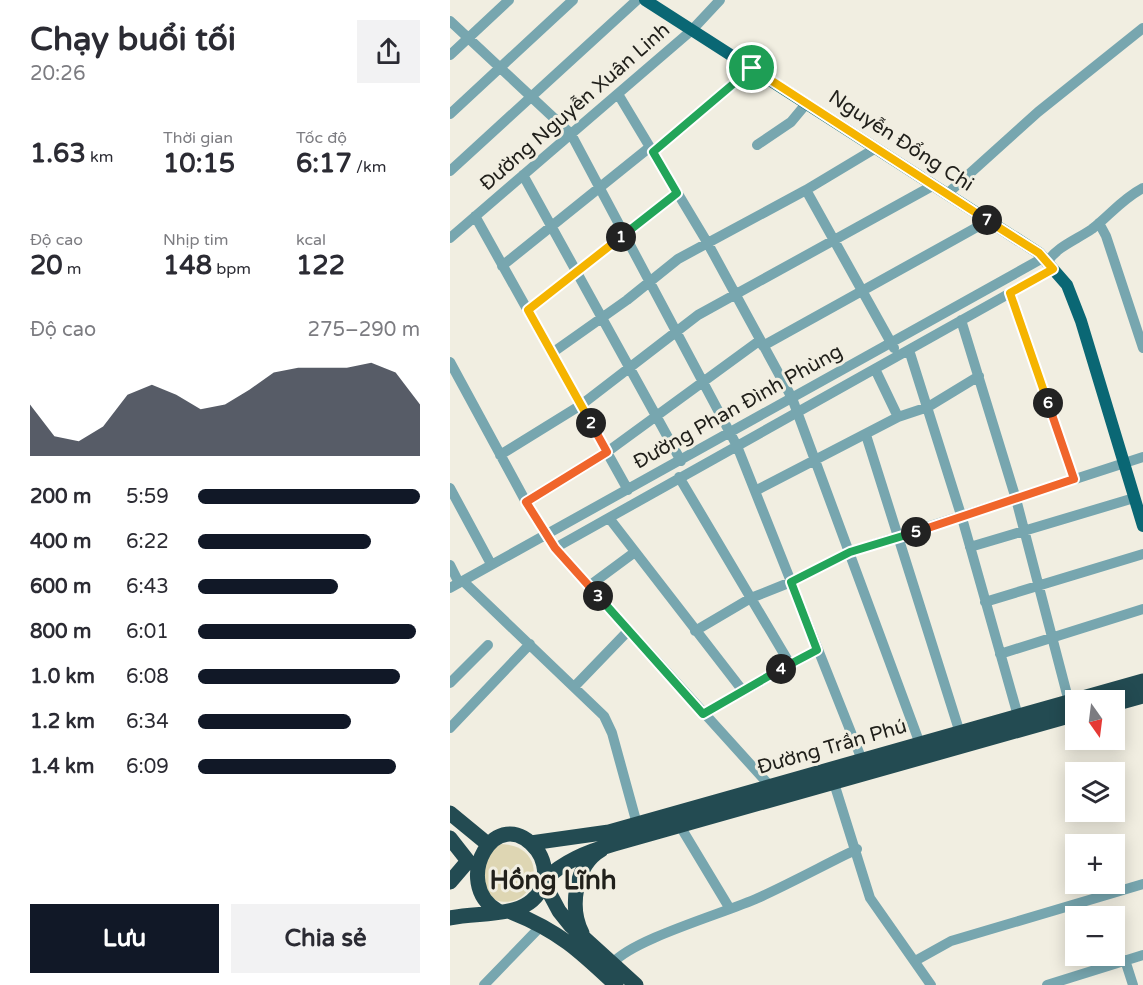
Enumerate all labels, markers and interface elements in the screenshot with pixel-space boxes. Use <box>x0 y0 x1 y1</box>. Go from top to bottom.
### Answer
street label: Đường Nguyễn Xuân Linh <box>475 18 675 196</box>
text: Chạy buổi tối <box>30 20 236 59</box>
button: share <box>357 20 420 83</box>
pin <box>726 42 777 93</box>
icon: arrive <box>735 51 768 84</box>
text: 20:26 <box>30 62 85 86</box>
street label: Nguyễn Đổng Chi <box>824 85 978 197</box>
text: Thời gian <box>163 128 233 148</box>
text: Tốc độ <box>296 128 347 148</box>
text: 1.63 <box>30 138 86 169</box>
text: km <box>86 147 113 167</box>
text: 10:15 <box>163 148 235 179</box>
text: 6:17 <box>296 148 352 179</box>
text: /km <box>352 157 386 177</box>
pin: 7 <box>972 205 1002 235</box>
text: 7 <box>982 210 992 230</box>
pin: 1 <box>606 222 636 252</box>
text: 1 <box>616 227 626 247</box>
text: Độ cao <box>30 230 83 250</box>
text: Nhịp tim <box>163 230 228 250</box>
text: kcal <box>296 230 326 250</box>
text: 20 <box>30 250 63 281</box>
text: 148 <box>163 250 212 281</box>
text: 122 <box>296 250 345 281</box>
text: m <box>63 259 82 279</box>
text: bpm <box>212 259 251 279</box>
text: Độ cao <box>30 318 96 342</box>
text: 275–290 m <box>307 318 420 342</box>
street label: Đường Phan Đình Phùng <box>629 339 847 475</box>
pin: 6 <box>1033 388 1063 418</box>
text: 6 <box>1043 393 1053 413</box>
pin: 2 <box>576 408 606 438</box>
text: 2 <box>586 413 596 433</box>
text: 200 m <box>30 485 91 509</box>
text: 5:59 <box>126 485 169 509</box>
pin: 5 <box>901 517 931 547</box>
text: 5 <box>911 522 921 542</box>
text: 400 m <box>30 530 91 554</box>
text: 6:22 <box>126 530 169 554</box>
text: 600 m <box>30 575 91 599</box>
text: 6:43 <box>126 575 169 599</box>
pin: 3 <box>583 581 613 611</box>
text: 3 <box>593 586 603 606</box>
text: 800 m <box>30 620 91 644</box>
text: 6:01 <box>126 620 169 644</box>
pin: 4 <box>766 654 796 684</box>
text: 4 <box>776 659 786 679</box>
text: 1.0 km <box>30 665 95 689</box>
text: 6:08 <box>126 665 169 689</box>
north arrow <box>1065 690 1125 750</box>
map controls <box>1065 690 1125 966</box>
text: 1.2 km <box>30 710 95 734</box>
text: 6:34 <box>126 710 169 734</box>
street label: Đường Trần Phú <box>754 714 910 780</box>
text: 1.4 km <box>30 755 94 779</box>
text: 6:09 <box>126 755 169 779</box>
button: layers <box>1065 762 1125 822</box>
button: + <box>1065 834 1125 894</box>
district label: Hồng Lĩnh <box>489 865 617 896</box>
button: Lưu <box>30 904 219 973</box>
button: Chia sẻ <box>231 904 420 973</box>
button: − <box>1065 906 1125 966</box>

